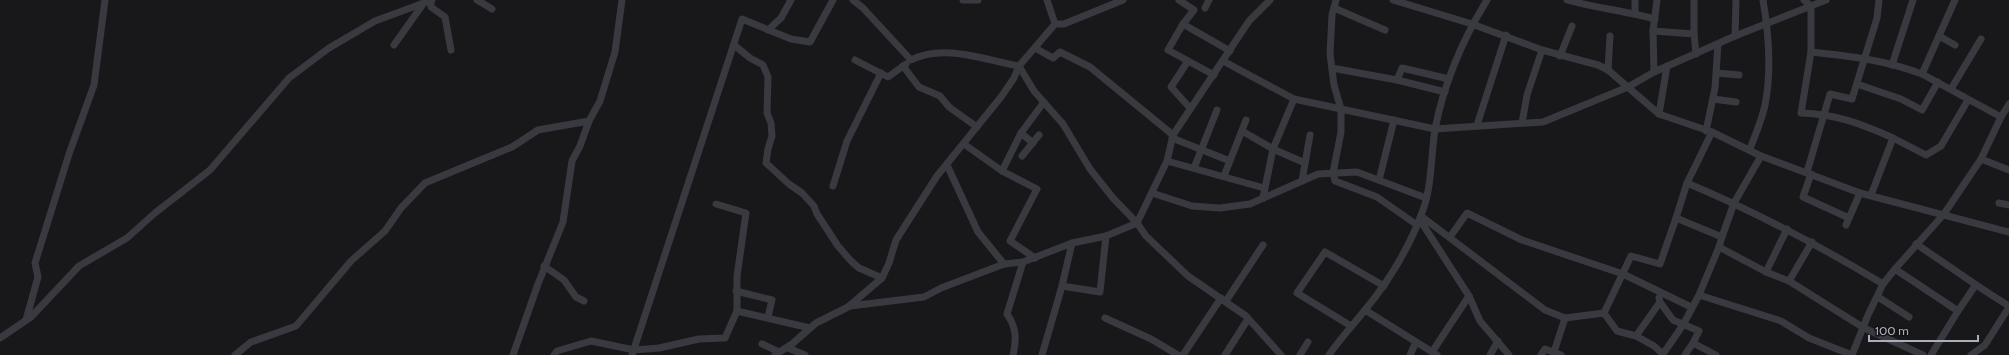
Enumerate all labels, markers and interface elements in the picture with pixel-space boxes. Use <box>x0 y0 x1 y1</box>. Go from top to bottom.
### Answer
scale bar <box>1869 317 1978 343</box>
text: 100 m <box>1875 323 1909 338</box>

